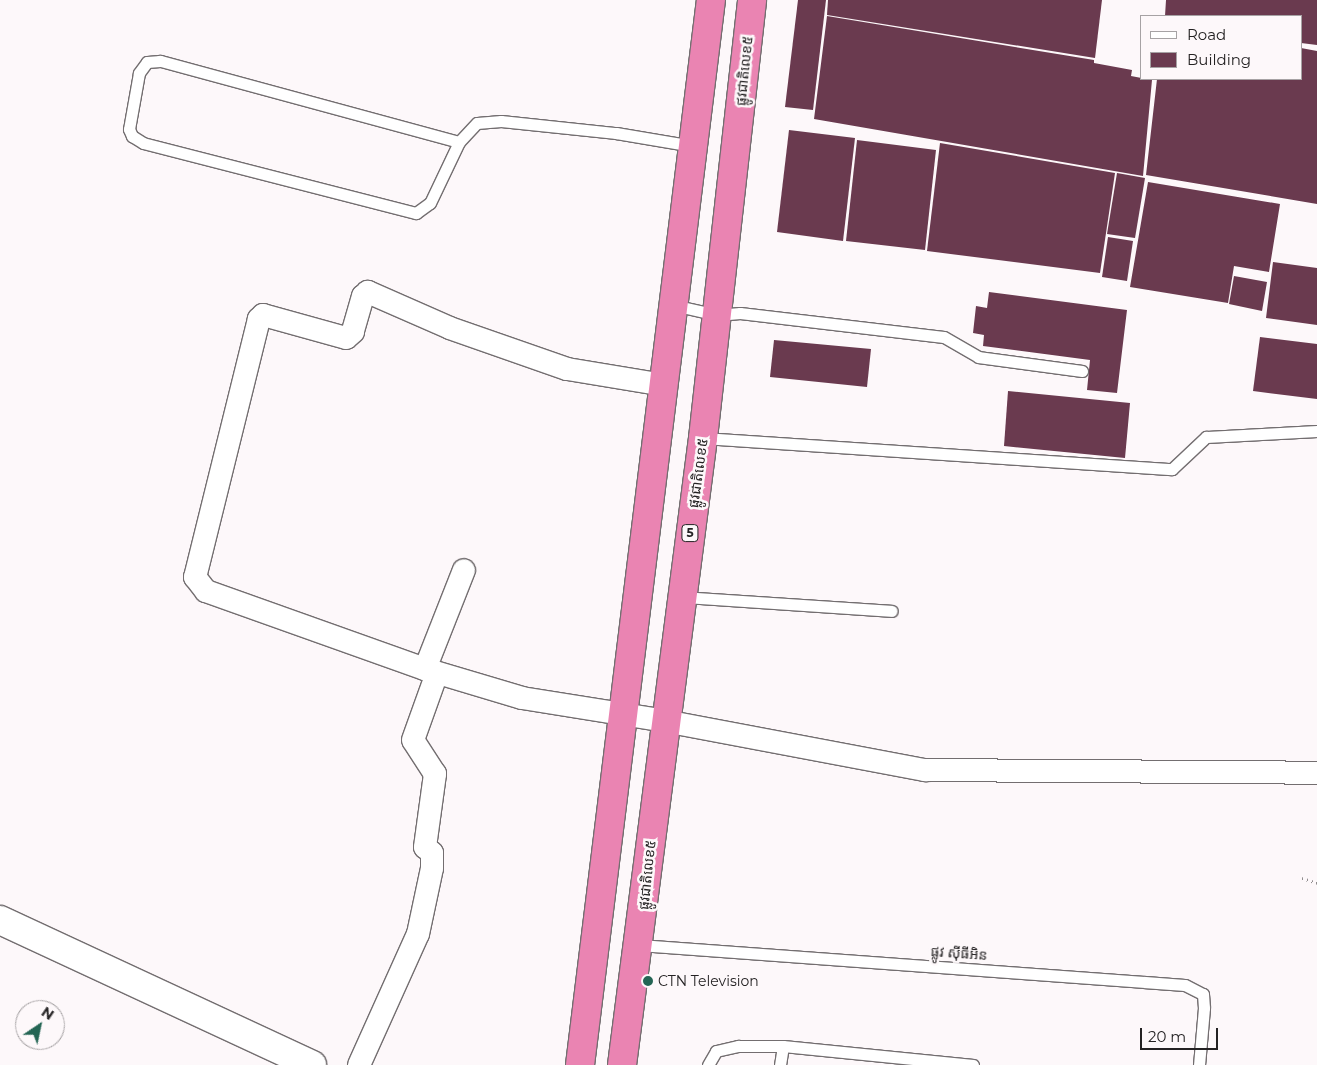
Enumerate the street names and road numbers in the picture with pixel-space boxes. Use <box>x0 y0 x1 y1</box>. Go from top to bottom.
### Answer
street label: ផ្លូវជាតិលេខ៥ <box>732 35 756 107</box>
street label: ផ្លូវជាតិលេខ៥ <box>685 437 711 509</box>
road number: 5 <box>681 524 699 542</box>
street label: ផ្លូវជាតិលេខ៥ <box>635 839 659 911</box>
street label: ផ្លូវ ស៊ីធីអិន <box>930 943 988 963</box>

